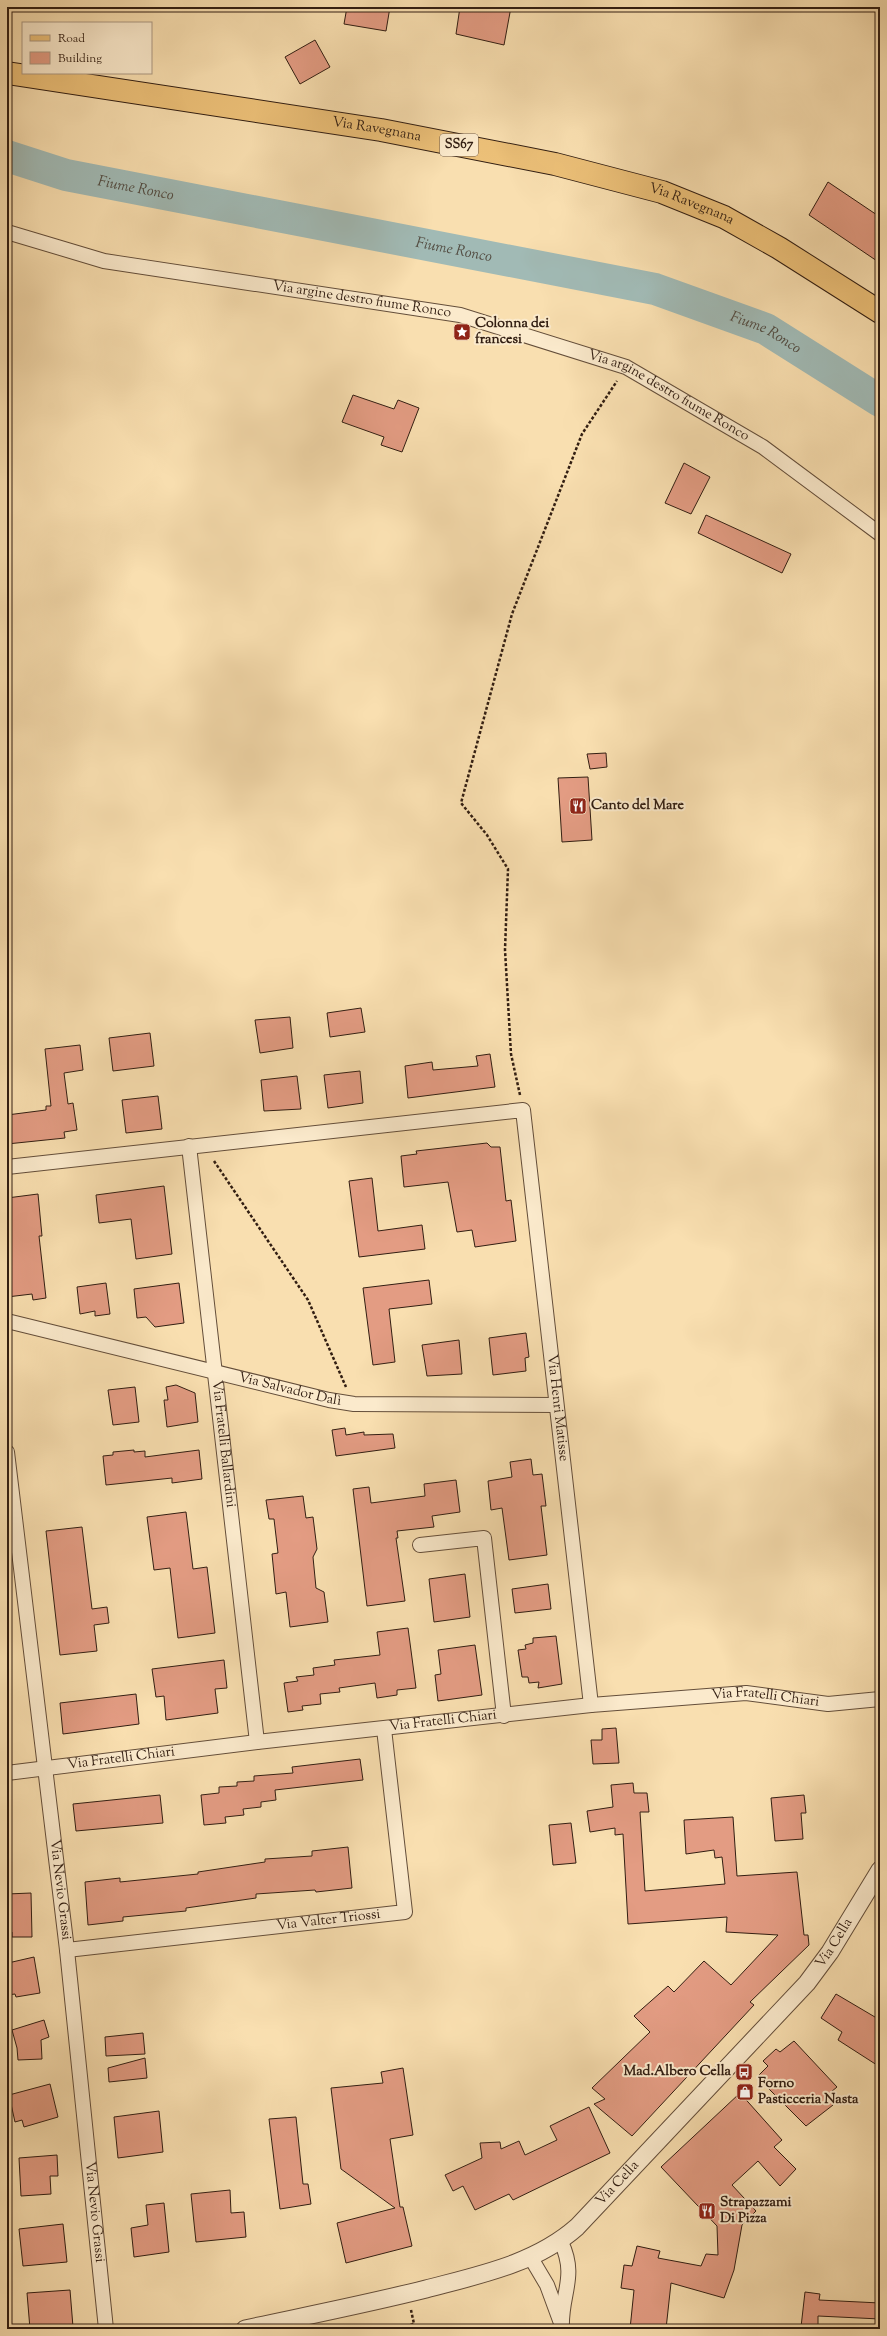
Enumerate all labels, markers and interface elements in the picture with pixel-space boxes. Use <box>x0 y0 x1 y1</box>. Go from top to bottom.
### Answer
legend <box>22 22 152 74</box>
text: Road <box>58 30 85 48</box>
text: Building <box>58 50 102 68</box>
street label: Via Ravegnana <box>331 113 423 148</box>
road number: SS67 <box>440 134 478 156</box>
water label: Fiume Ronco <box>96 171 176 206</box>
street label: Via Ravegnana <box>647 179 738 231</box>
water label: Fiume Ronco <box>414 232 494 268</box>
street label: Via argine destro fiume Ronco <box>271 277 453 324</box>
water label: Fiume Ronco <box>727 306 806 359</box>
place label: Colonna dei francesi <box>475 314 549 350</box>
place icon: Colonna dei francesi <box>452 322 472 342</box>
street label: Via argine destro fiume Ronco <box>585 346 753 447</box>
restaurant icon: Canto del Mare <box>568 796 588 816</box>
place label: Canto del Mare <box>591 796 685 816</box>
street label: Via Henri Matisse <box>541 1353 573 1462</box>
street label: Via Salvador Dalì <box>236 1368 343 1412</box>
street label: Via Fratelli Ballardini <box>206 1379 240 1509</box>
street label: Via Fratelli Chiari <box>711 1683 820 1713</box>
street label: Via Fratelli Chiari <box>388 1706 498 1737</box>
street label: Via Fratelli Chiari <box>66 1742 176 1775</box>
street label: Via Nevio Grassi <box>44 1838 76 1941</box>
street label: Via Valter Triossi <box>275 1905 382 1936</box>
street label: Via Cella <box>811 1914 858 1972</box>
place label: Mad.Albero Cella <box>623 2062 732 2082</box>
bus stop icon: Mad.Albero Cella <box>734 2062 754 2082</box>
place label: Forno Pasticceria Nasta <box>758 2074 859 2110</box>
shop icon: Forno Pasticceria Nasta <box>735 2082 755 2102</box>
street label: Via Cella <box>592 2156 645 2211</box>
street label: Via Nevio Grassi <box>79 2161 109 2263</box>
place label: Strapazzami Di Pizza <box>720 2193 792 2229</box>
restaurant icon: Strapazzami Di Pizza <box>697 2201 717 2221</box>

